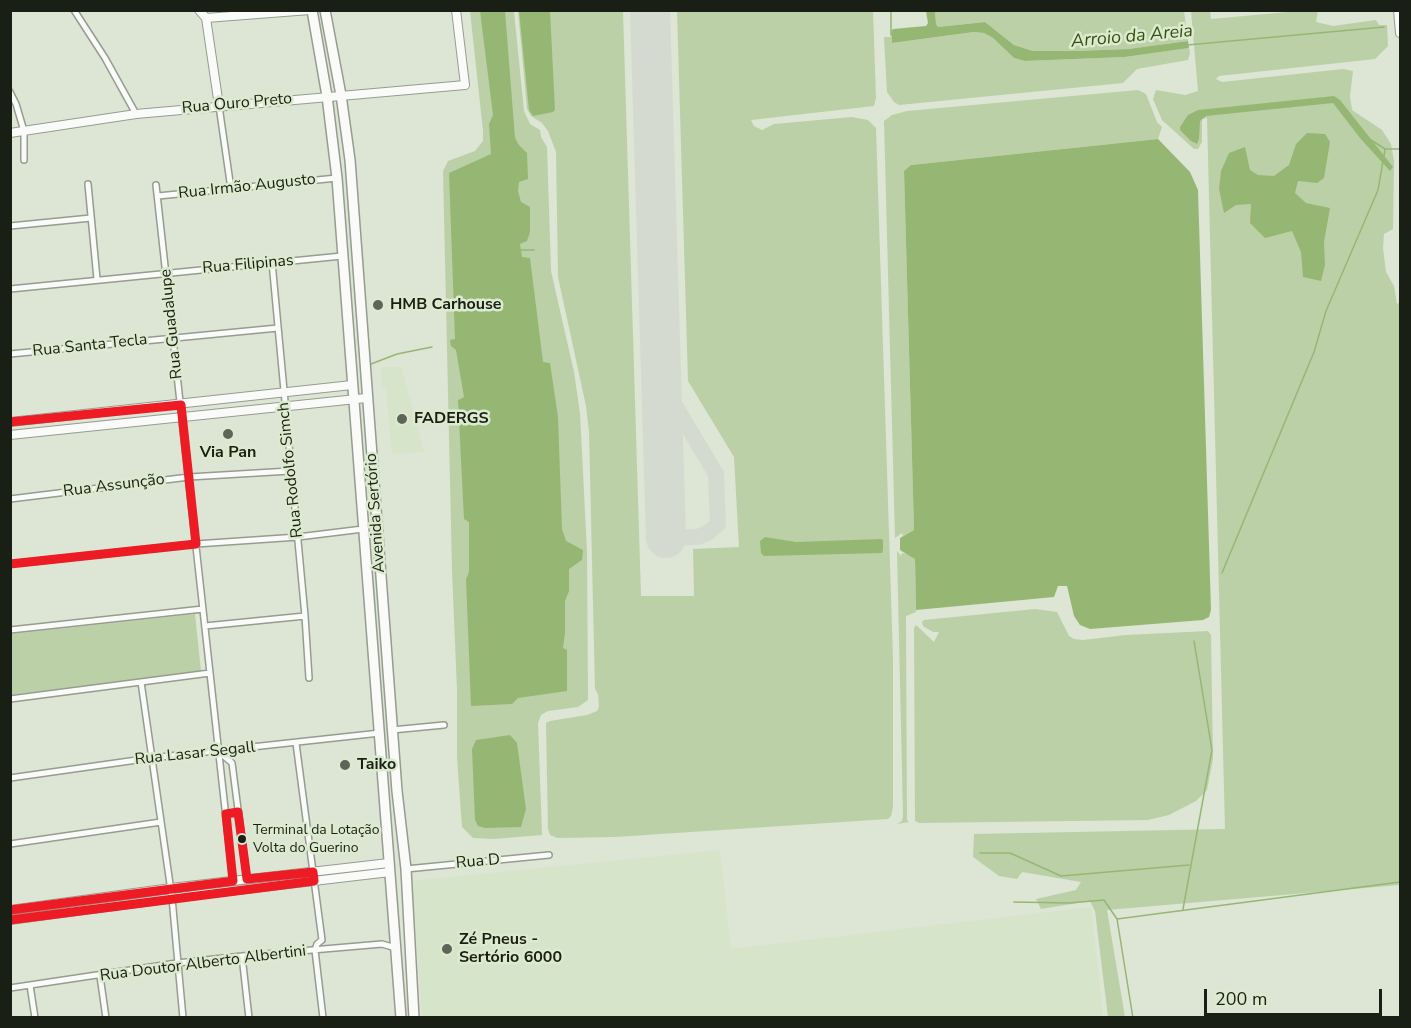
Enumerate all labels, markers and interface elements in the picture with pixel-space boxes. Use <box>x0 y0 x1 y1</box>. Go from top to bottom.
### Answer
water label: Arroio da Areia <box>1070 21 1194 53</box>
street label: Rua Ouro Preto <box>181 90 293 118</box>
street label: Rua Irmão Augusto <box>177 170 317 204</box>
street label: Rua Filipinas <box>202 251 294 279</box>
street label: Rua Guadalupe <box>157 268 187 380</box>
place label: HMB Carhouse <box>390 295 502 315</box>
marker: HMB Carhouse <box>371 298 385 312</box>
street label: Rua Santa Tecla <box>32 330 148 362</box>
street label: Rua Rodolfo Simch <box>274 401 308 539</box>
place label: FADERGS <box>414 409 489 429</box>
marker: FADERGS <box>395 412 409 426</box>
marker: Via Pan <box>221 427 235 441</box>
place label: Via Pan <box>200 443 256 463</box>
street label: Avenida Sertório <box>362 453 390 573</box>
street label: Rua Assunção <box>62 470 166 502</box>
street label: Rua Lasar Segall <box>134 738 256 770</box>
place label: Taiko <box>357 755 396 775</box>
marker: Taiko <box>338 758 352 772</box>
place label: Terminal da Lotação Volta do Guerino <box>253 823 380 856</box>
marker: Terminal da Lotação Volta do Guerino <box>236 833 248 845</box>
street label: Rua D <box>455 851 501 873</box>
place label: Zé Pneus - Sertório 6000 <box>459 930 562 968</box>
street label: Rua Doutor Alberto Albertini <box>99 942 307 986</box>
marker: Zé Pneus - Sertório 6000 <box>440 942 454 956</box>
scale bar <box>1207 977 1386 1015</box>
text: 200 m <box>1215 987 1267 1011</box>

